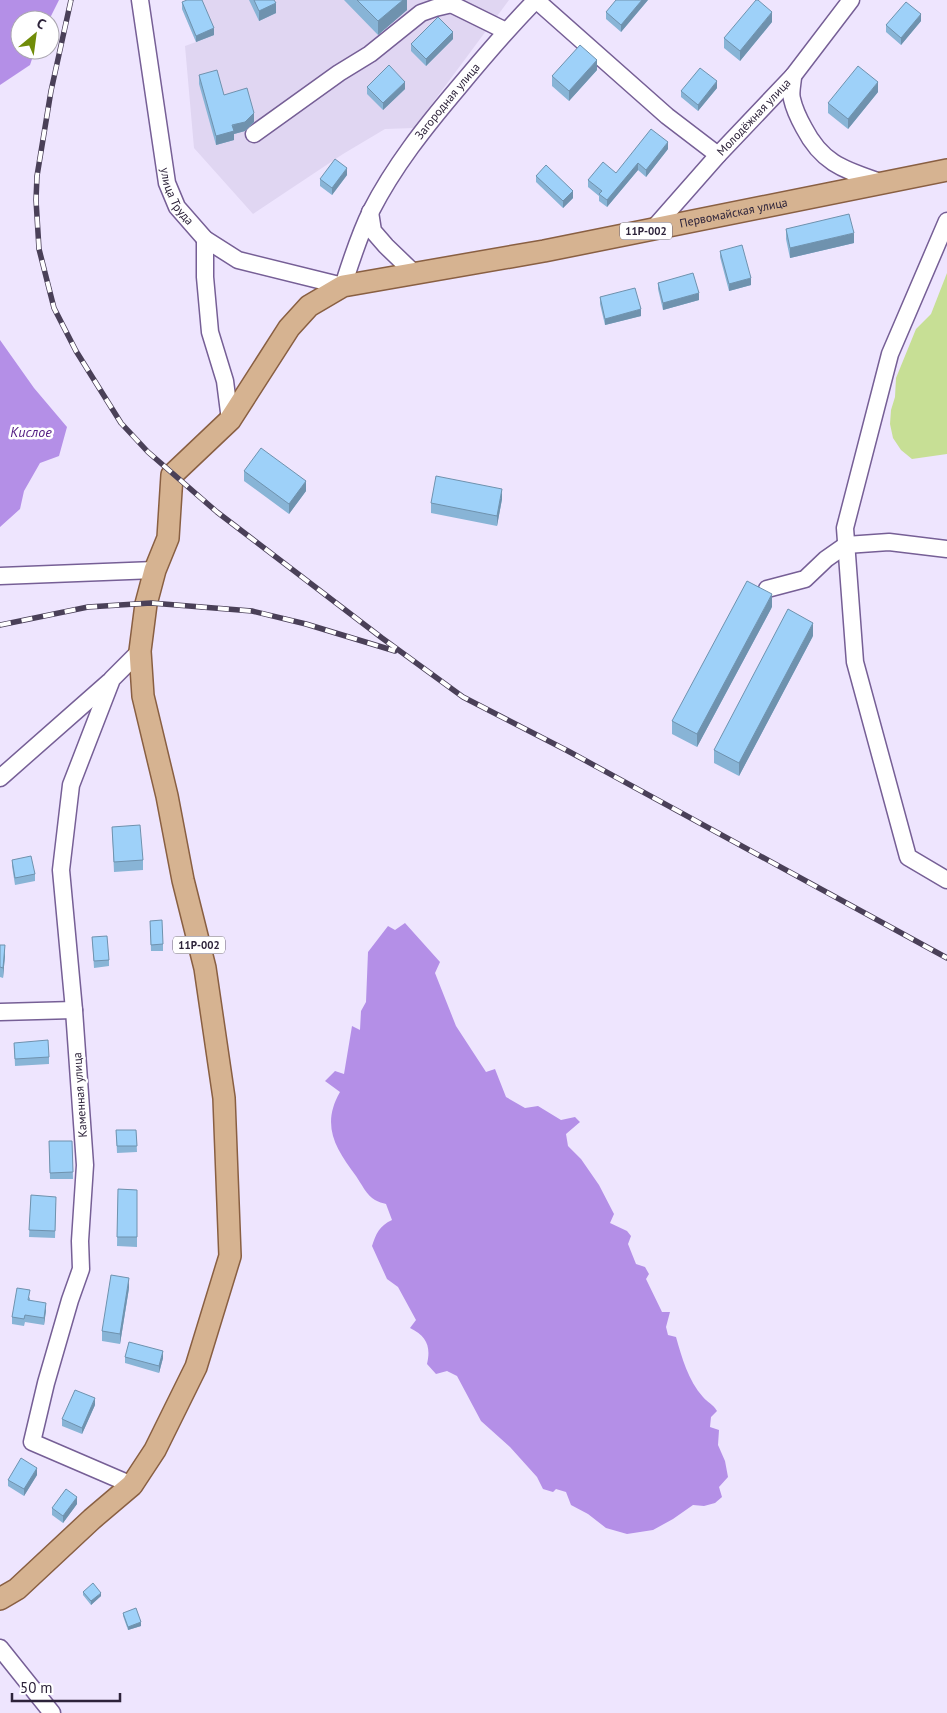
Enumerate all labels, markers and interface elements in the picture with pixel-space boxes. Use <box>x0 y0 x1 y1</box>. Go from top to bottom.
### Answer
north arrow <box>10 10 60 60</box>
text: С <box>34 14 49 33</box>
street label: Загородная улица <box>411 60 483 142</box>
street label: Молодёжная улица <box>713 75 794 159</box>
street label: улица Труда <box>158 167 197 228</box>
street label: Первомайская улица <box>678 194 789 231</box>
road number: 11Р-002 <box>620 222 672 240</box>
water label: Кислое <box>10 423 52 441</box>
road number: 11Р-002 <box>173 936 225 954</box>
street label: Каменная улица <box>69 1052 90 1138</box>
scale bar <box>12 1670 120 1702</box>
text: 50 m <box>20 1678 53 1697</box>

